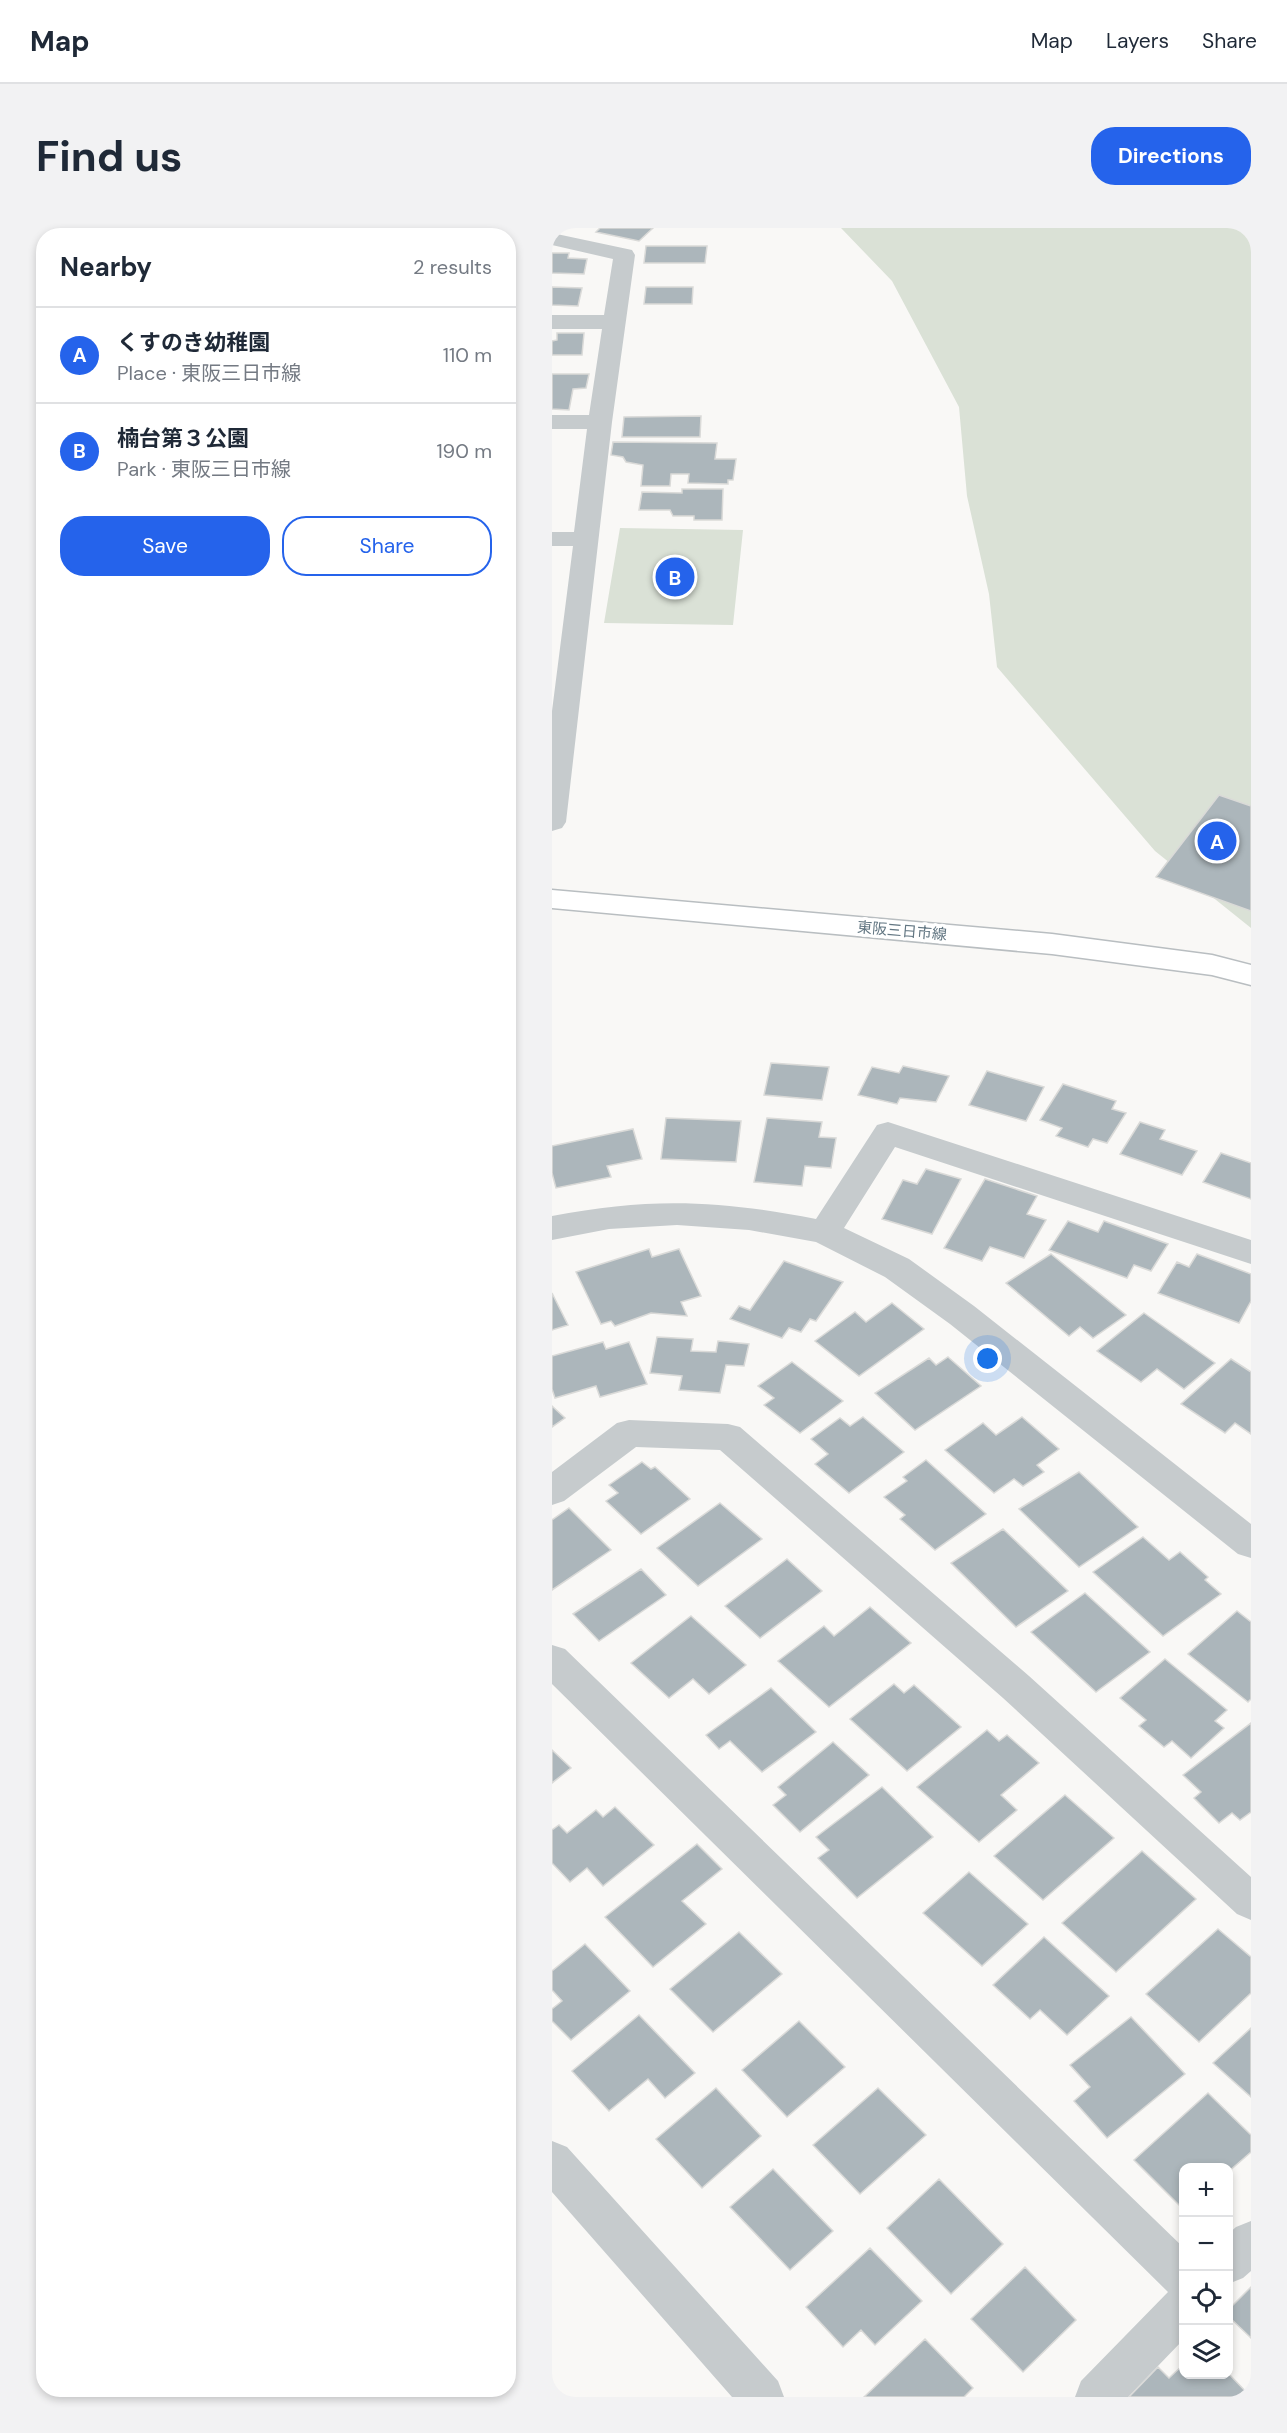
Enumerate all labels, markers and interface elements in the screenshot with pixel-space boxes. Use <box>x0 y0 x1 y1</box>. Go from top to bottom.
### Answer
text: Map <box>30 23 90 60</box>
text: Map <box>1031 27 1073 55</box>
text: Layers <box>1106 27 1169 55</box>
text: Share <box>1202 27 1257 55</box>
button: Directions <box>1091 127 1251 185</box>
text: Find us <box>36 129 182 184</box>
text: Nearby <box>60 250 152 284</box>
text: 2 results <box>413 254 492 280</box>
text: くすのき幼稚園 <box>117 328 270 357</box>
text: A <box>72 342 87 368</box>
text: 110 m <box>443 342 492 368</box>
text: Place · 東阪三日市線 <box>117 360 301 386</box>
text: 楠台第３公園 <box>117 424 249 453</box>
text: B <box>73 438 86 464</box>
text: 190 m <box>436 438 492 464</box>
text: Park · 東阪三日市線 <box>117 456 291 482</box>
button: Save <box>60 516 270 576</box>
button: Share <box>282 516 492 576</box>
pin: B <box>656 554 694 600</box>
pin: A <box>1198 818 1236 864</box>
street label: 東阪三日市線 <box>856 917 948 945</box>
your location <box>973 1344 1002 1373</box>
map controls <box>1179 2163 1233 2379</box>
button: + <box>1179 2163 1233 2217</box>
button: − <box>1179 2217 1233 2271</box>
button: locate <box>1179 2271 1233 2325</box>
button: layers <box>1179 2325 1233 2379</box>

